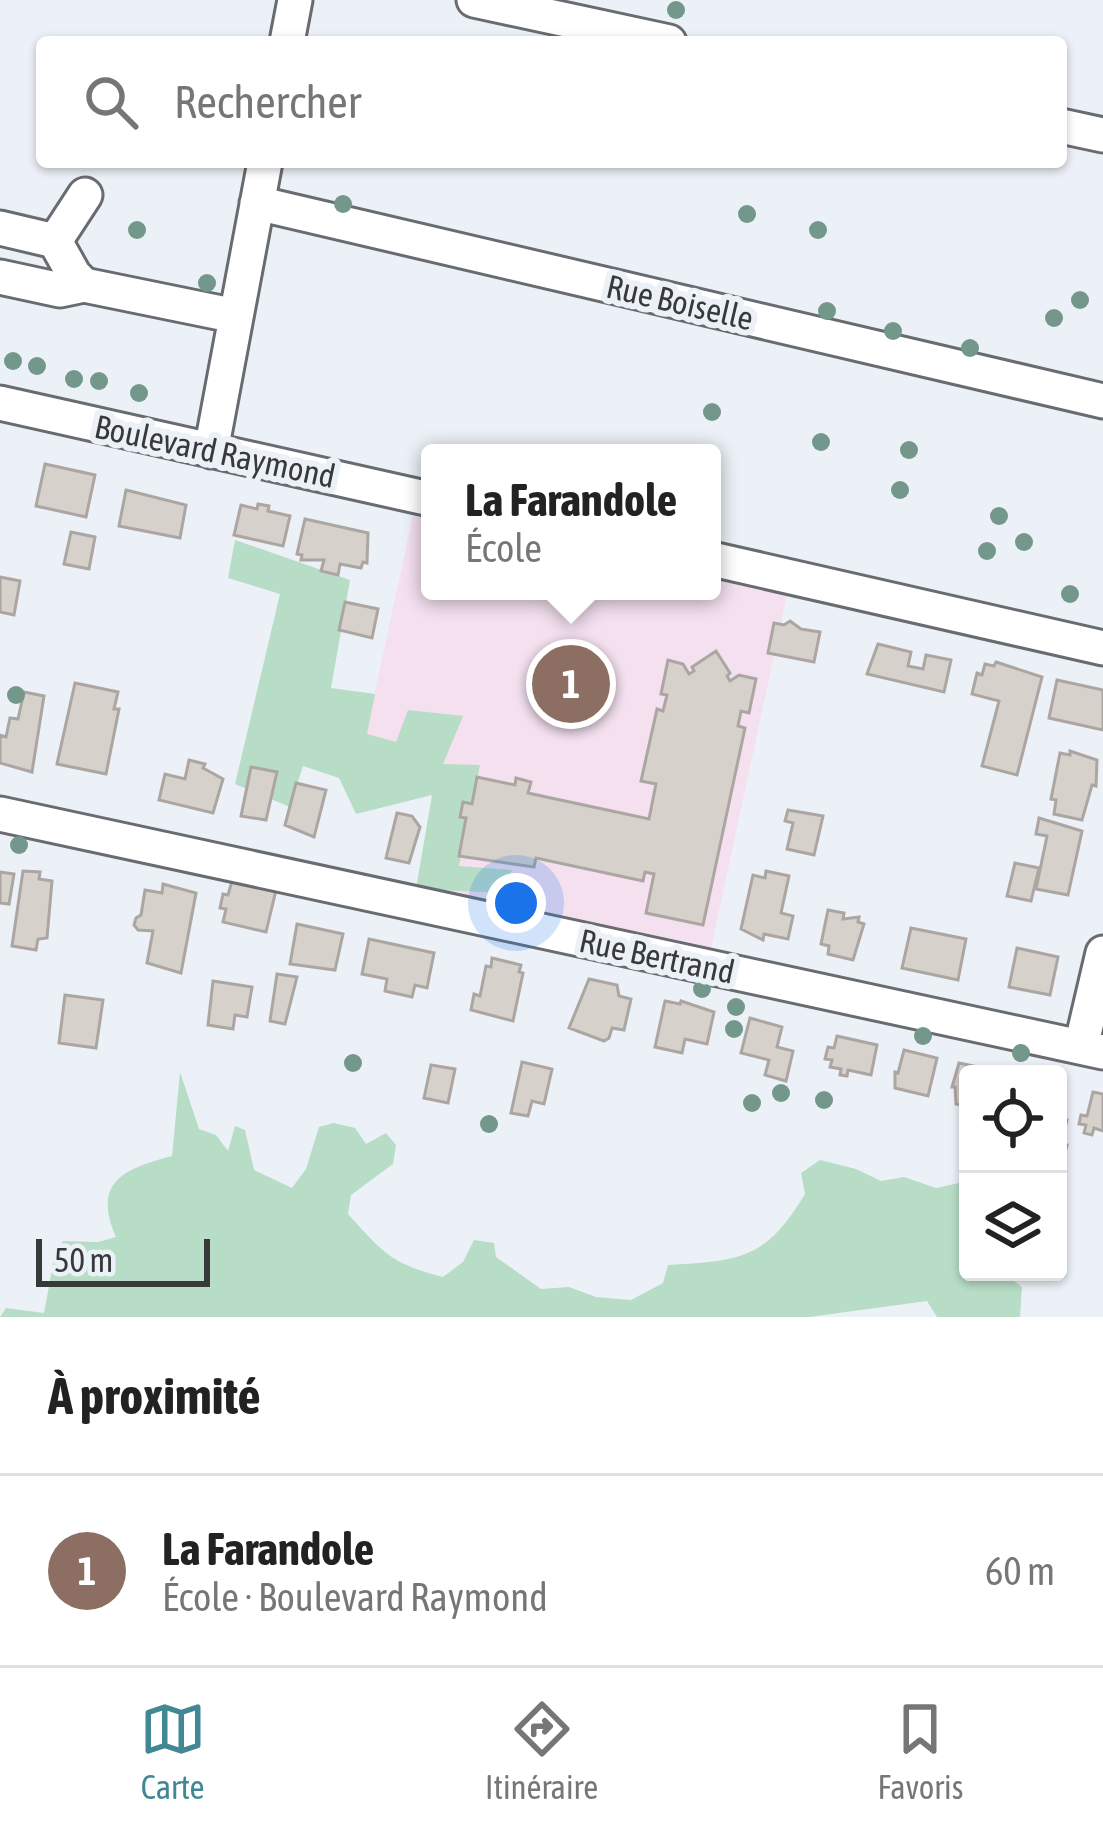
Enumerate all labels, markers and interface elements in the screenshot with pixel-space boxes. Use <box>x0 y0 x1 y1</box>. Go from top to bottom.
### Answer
search box <box>36 36 1067 168</box>
icon: search <box>78 69 144 135</box>
text: Rechercher <box>174 76 361 128</box>
street label: Rue Boiselle <box>603 267 757 337</box>
street label: Boulevard Raymond <box>91 407 339 495</box>
popup <box>421 444 721 600</box>
text: La Farandole <box>465 474 677 526</box>
text: École <box>465 526 542 570</box>
pin: 1 <box>532 639 610 729</box>
your location <box>486 873 546 933</box>
street label: Rue Bertrand <box>576 921 738 991</box>
map controls <box>959 1065 1067 1281</box>
button: locate <box>959 1065 1067 1173</box>
button: layers <box>959 1173 1067 1281</box>
scale bar <box>36 1233 210 1286</box>
text: 50 m <box>54 1241 113 1279</box>
text: À proximité <box>48 1366 261 1425</box>
text: La Farandole <box>162 1523 374 1575</box>
text: 1 <box>78 1549 96 1593</box>
text: 60 m <box>985 1549 1055 1593</box>
text: École · Boulevard Raymond <box>162 1575 548 1619</box>
tab: Carte <box>140 1696 206 1806</box>
tab: Itinéraire <box>485 1696 598 1806</box>
tab: Favoris <box>878 1696 963 1806</box>

